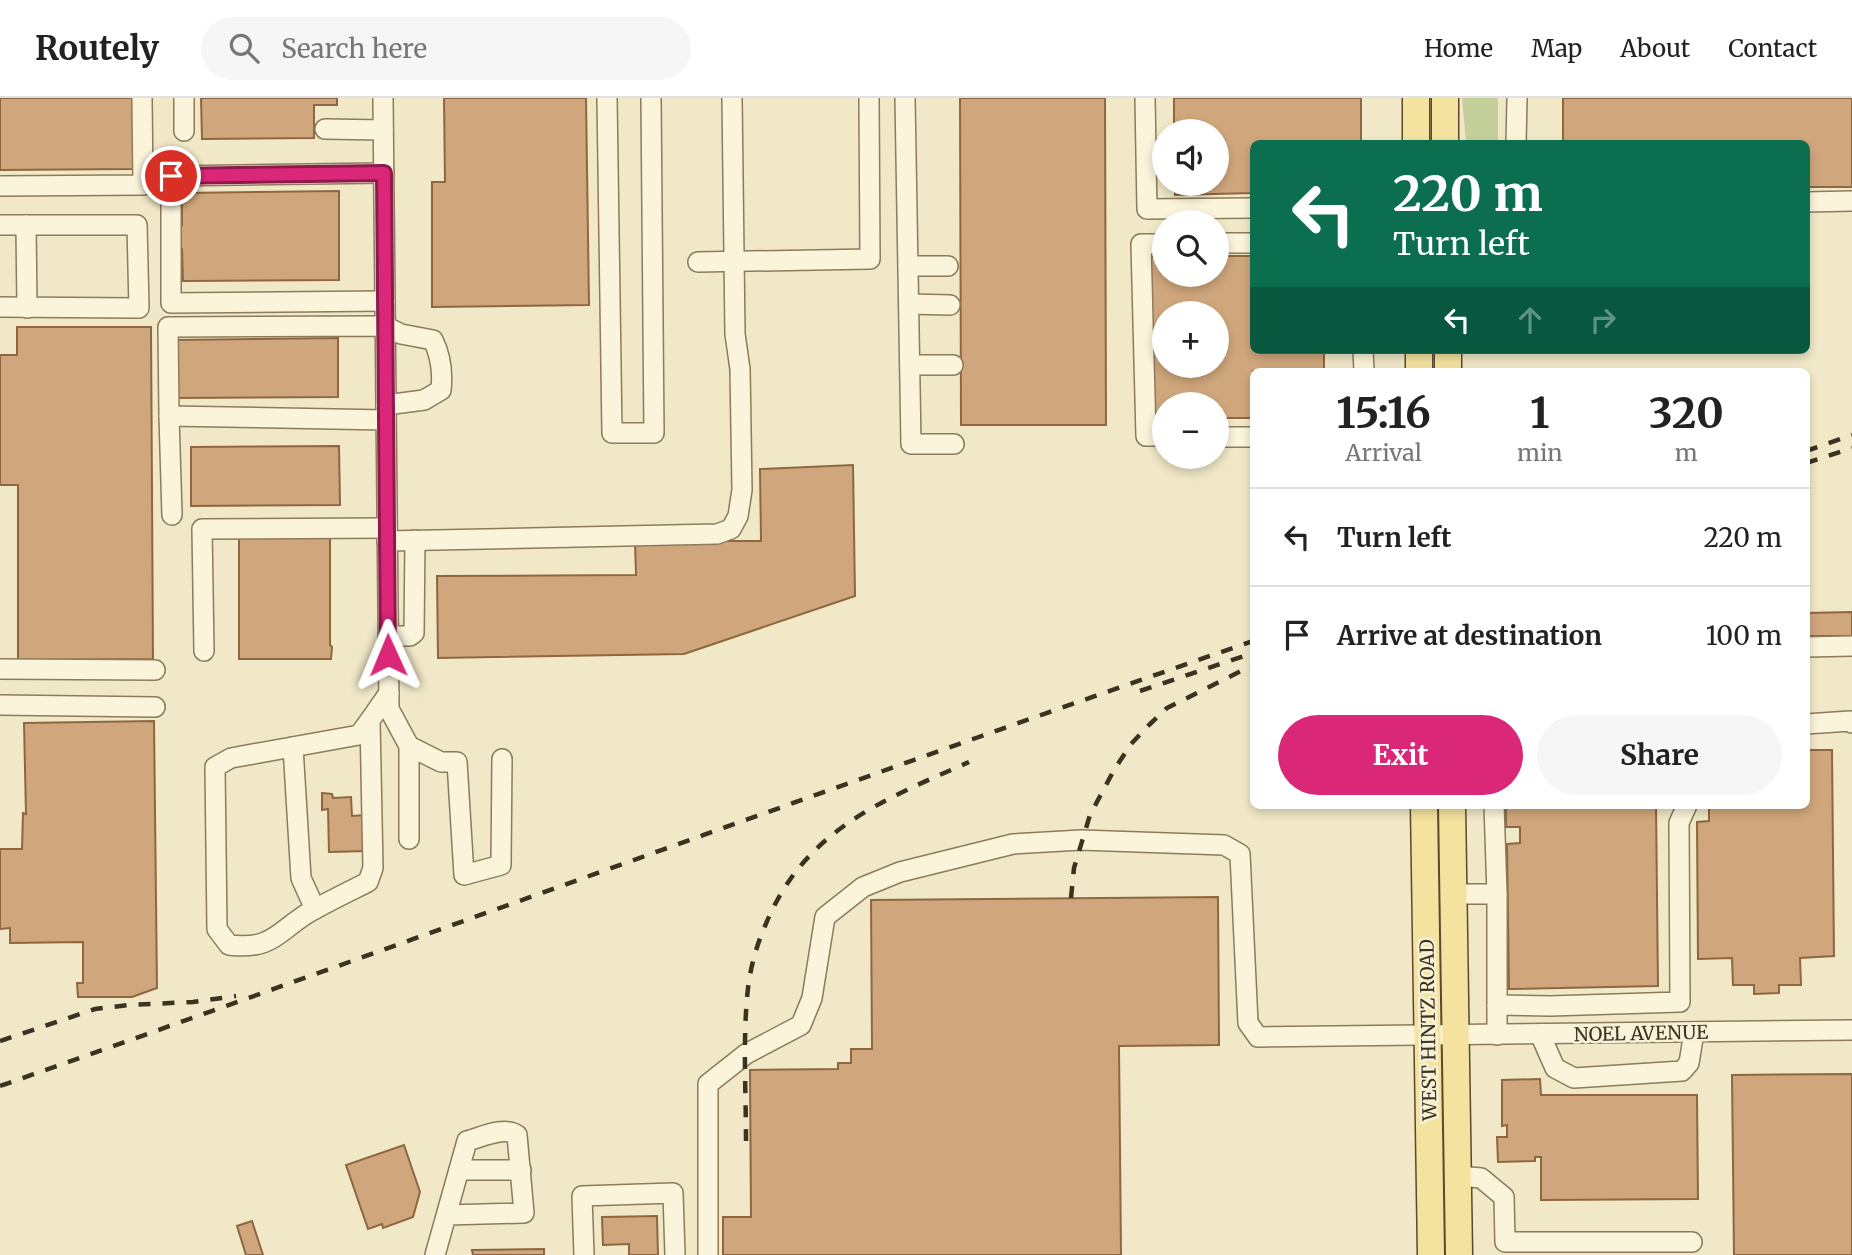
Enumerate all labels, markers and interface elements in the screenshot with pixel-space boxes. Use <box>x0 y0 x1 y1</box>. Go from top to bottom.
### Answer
search box <box>201 17 691 80</box>
text: Routely <box>35 28 159 69</box>
icon: search <box>225 29 263 67</box>
text: Search here <box>281 32 427 65</box>
text: Home <box>1424 33 1493 64</box>
text: Map <box>1531 33 1582 64</box>
text: About <box>1620 33 1690 64</box>
text: Contact <box>1728 33 1817 64</box>
map controls <box>1152 119 1229 469</box>
button: sound <box>1152 119 1229 196</box>
pin <box>141 146 201 206</box>
icon: arrive <box>152 157 190 195</box>
text: 220 m <box>1393 163 1543 224</box>
icon: left <box>1278 168 1369 259</box>
button: search <box>1152 210 1229 287</box>
text: Turn left <box>1393 224 1530 264</box>
button: + <box>1152 301 1229 378</box>
icon: left <box>1438 301 1476 339</box>
icon: ahead <box>1511 301 1549 339</box>
icon: right <box>1584 301 1622 339</box>
text: 15:16 <box>1336 387 1431 439</box>
text: 1 <box>1530 387 1550 439</box>
text: 320 <box>1649 387 1724 439</box>
button: − <box>1152 392 1229 469</box>
text: Arrival <box>1345 438 1422 467</box>
text: min <box>1517 438 1563 467</box>
text: m <box>1675 438 1698 467</box>
icon: left <box>1278 518 1316 556</box>
text: Turn left <box>1337 521 1451 554</box>
text: 220 m <box>1703 521 1782 554</box>
icon: arrive <box>1278 616 1316 654</box>
position arrow <box>351 618 425 692</box>
text: Arrive at destination <box>1337 619 1602 652</box>
text: 100 m <box>1706 619 1782 652</box>
button: Exit <box>1278 715 1523 795</box>
button: Share <box>1537 715 1782 795</box>
street label: WEST HINTZ ROAD <box>1414 939 1442 1122</box>
street label: NOEL AVENUE <box>1574 1020 1708 1046</box>

